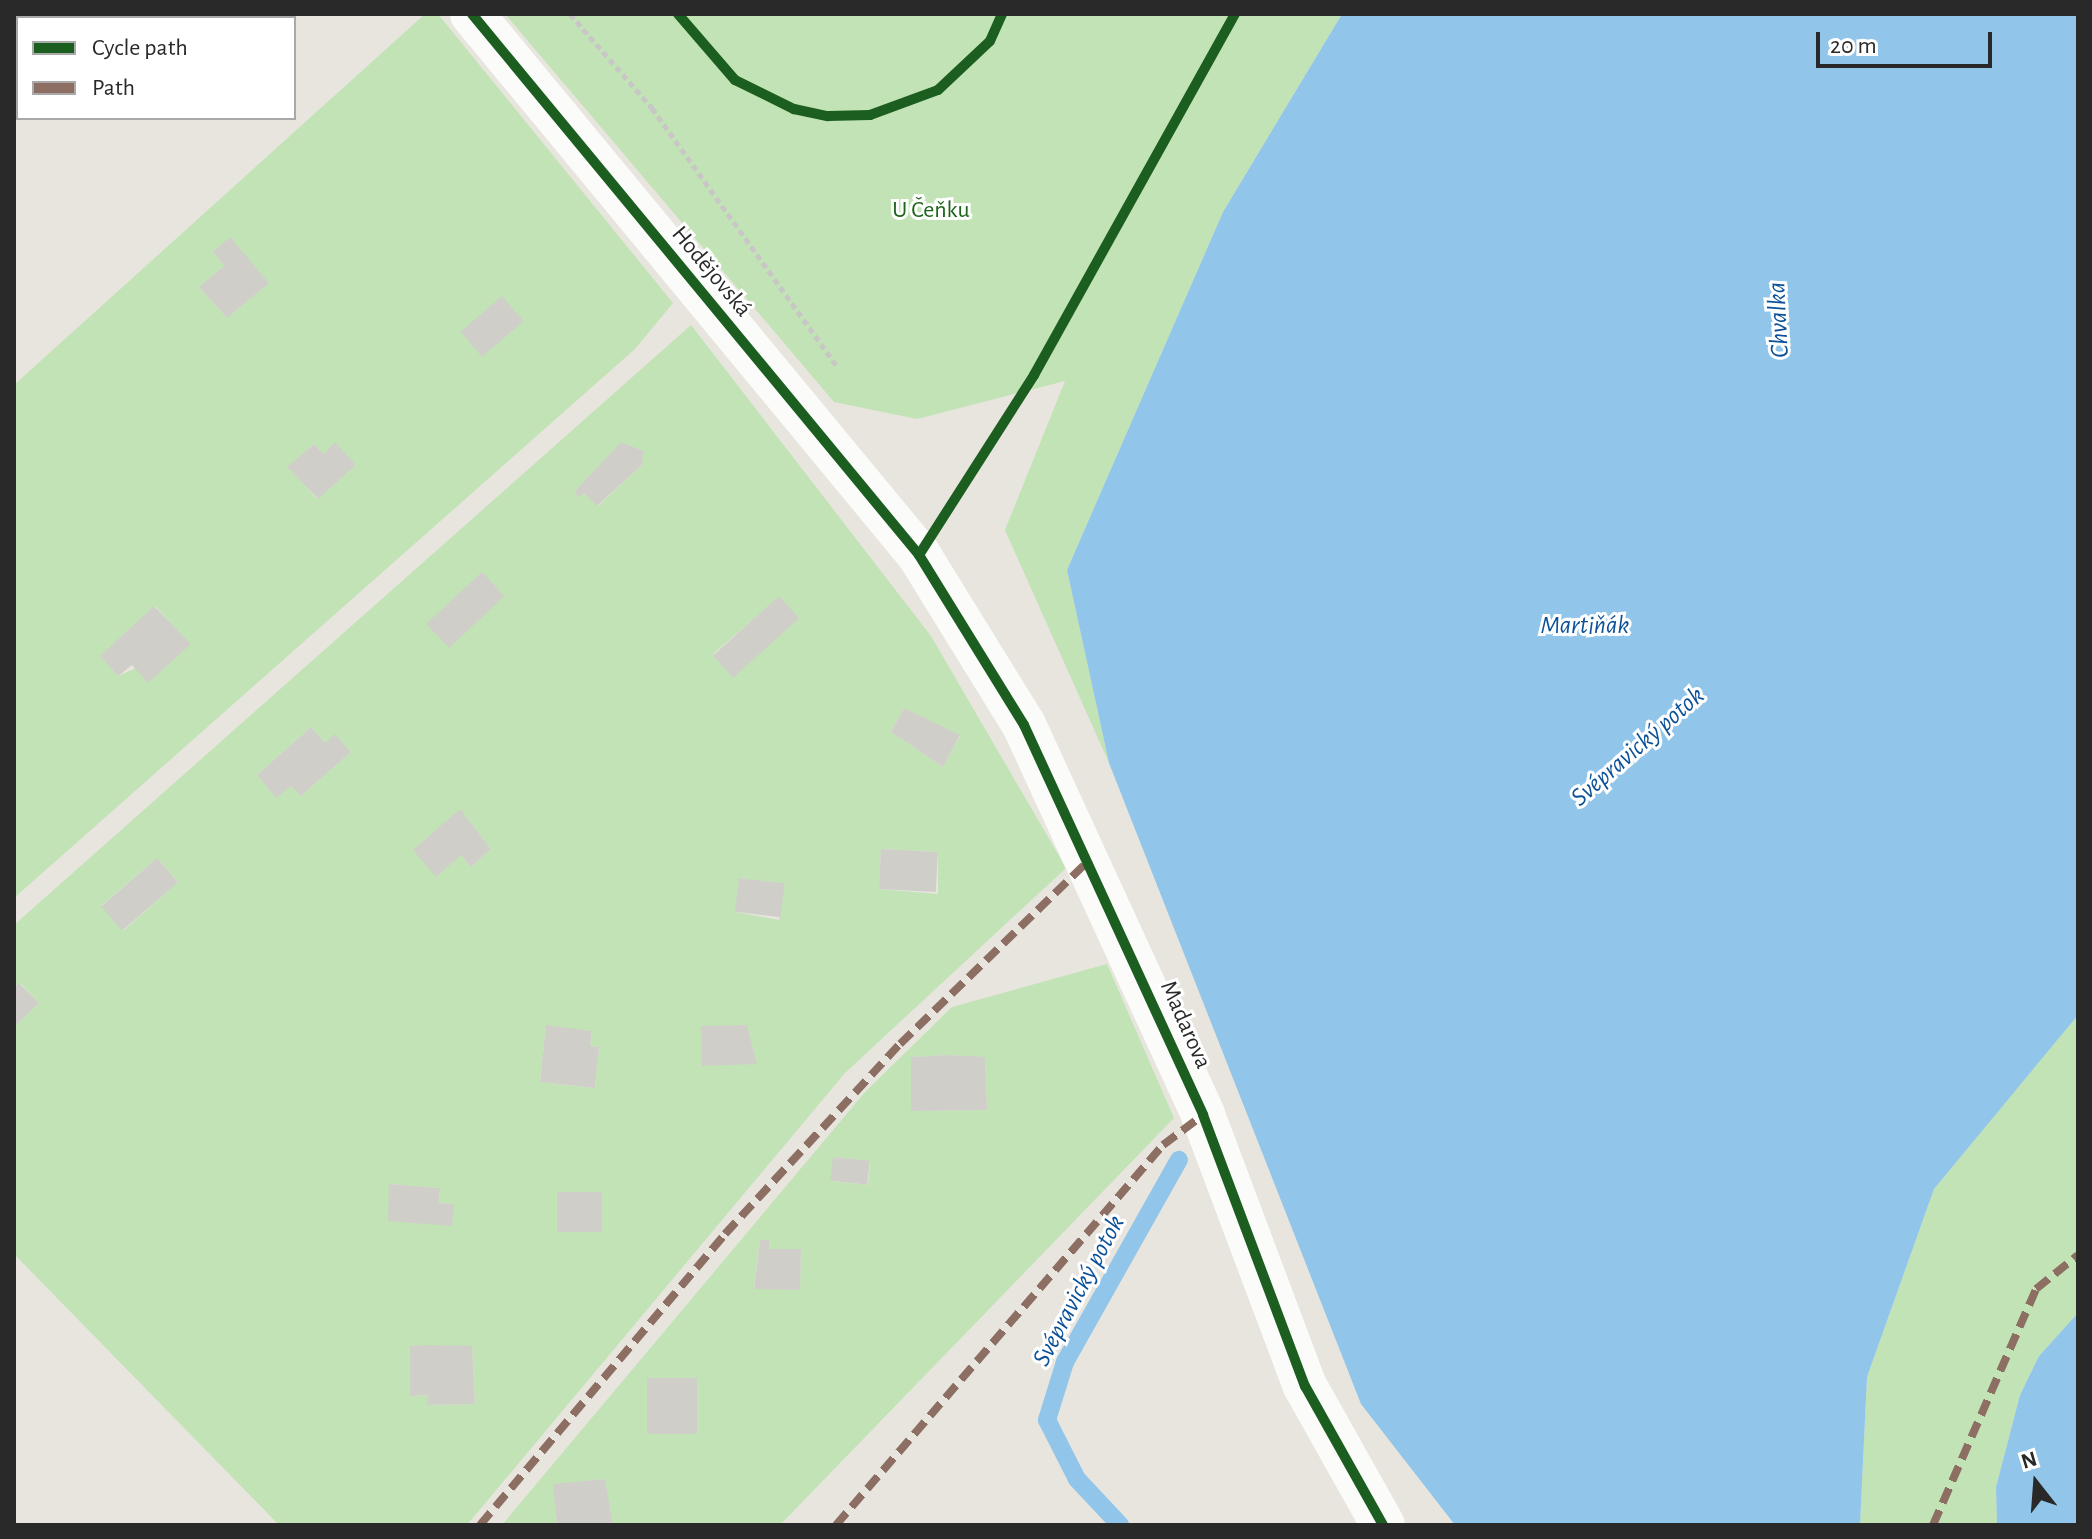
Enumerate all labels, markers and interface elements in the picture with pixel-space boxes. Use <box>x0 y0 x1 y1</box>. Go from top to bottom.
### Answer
legend <box>16 16 296 120</box>
scale bar <box>1820 16 1996 66</box>
text: 20 m <box>1830 34 1877 58</box>
text: Cycle path <box>92 36 188 60</box>
text: Path <box>92 76 135 100</box>
park label: U Čeňku <box>892 197 970 225</box>
street label: Hodějovská <box>665 221 757 323</box>
water label: Chvalka <box>1761 281 1797 359</box>
water label: Martiňák <box>1541 610 1629 642</box>
water label: Svépravický potok <box>1565 681 1711 813</box>
street label: Madarova <box>1153 977 1217 1073</box>
water label: Svépravický potok <box>1026 1210 1132 1372</box>
north arrow <box>1996 1443 2076 1523</box>
text: N <box>2018 1447 2040 1473</box>

